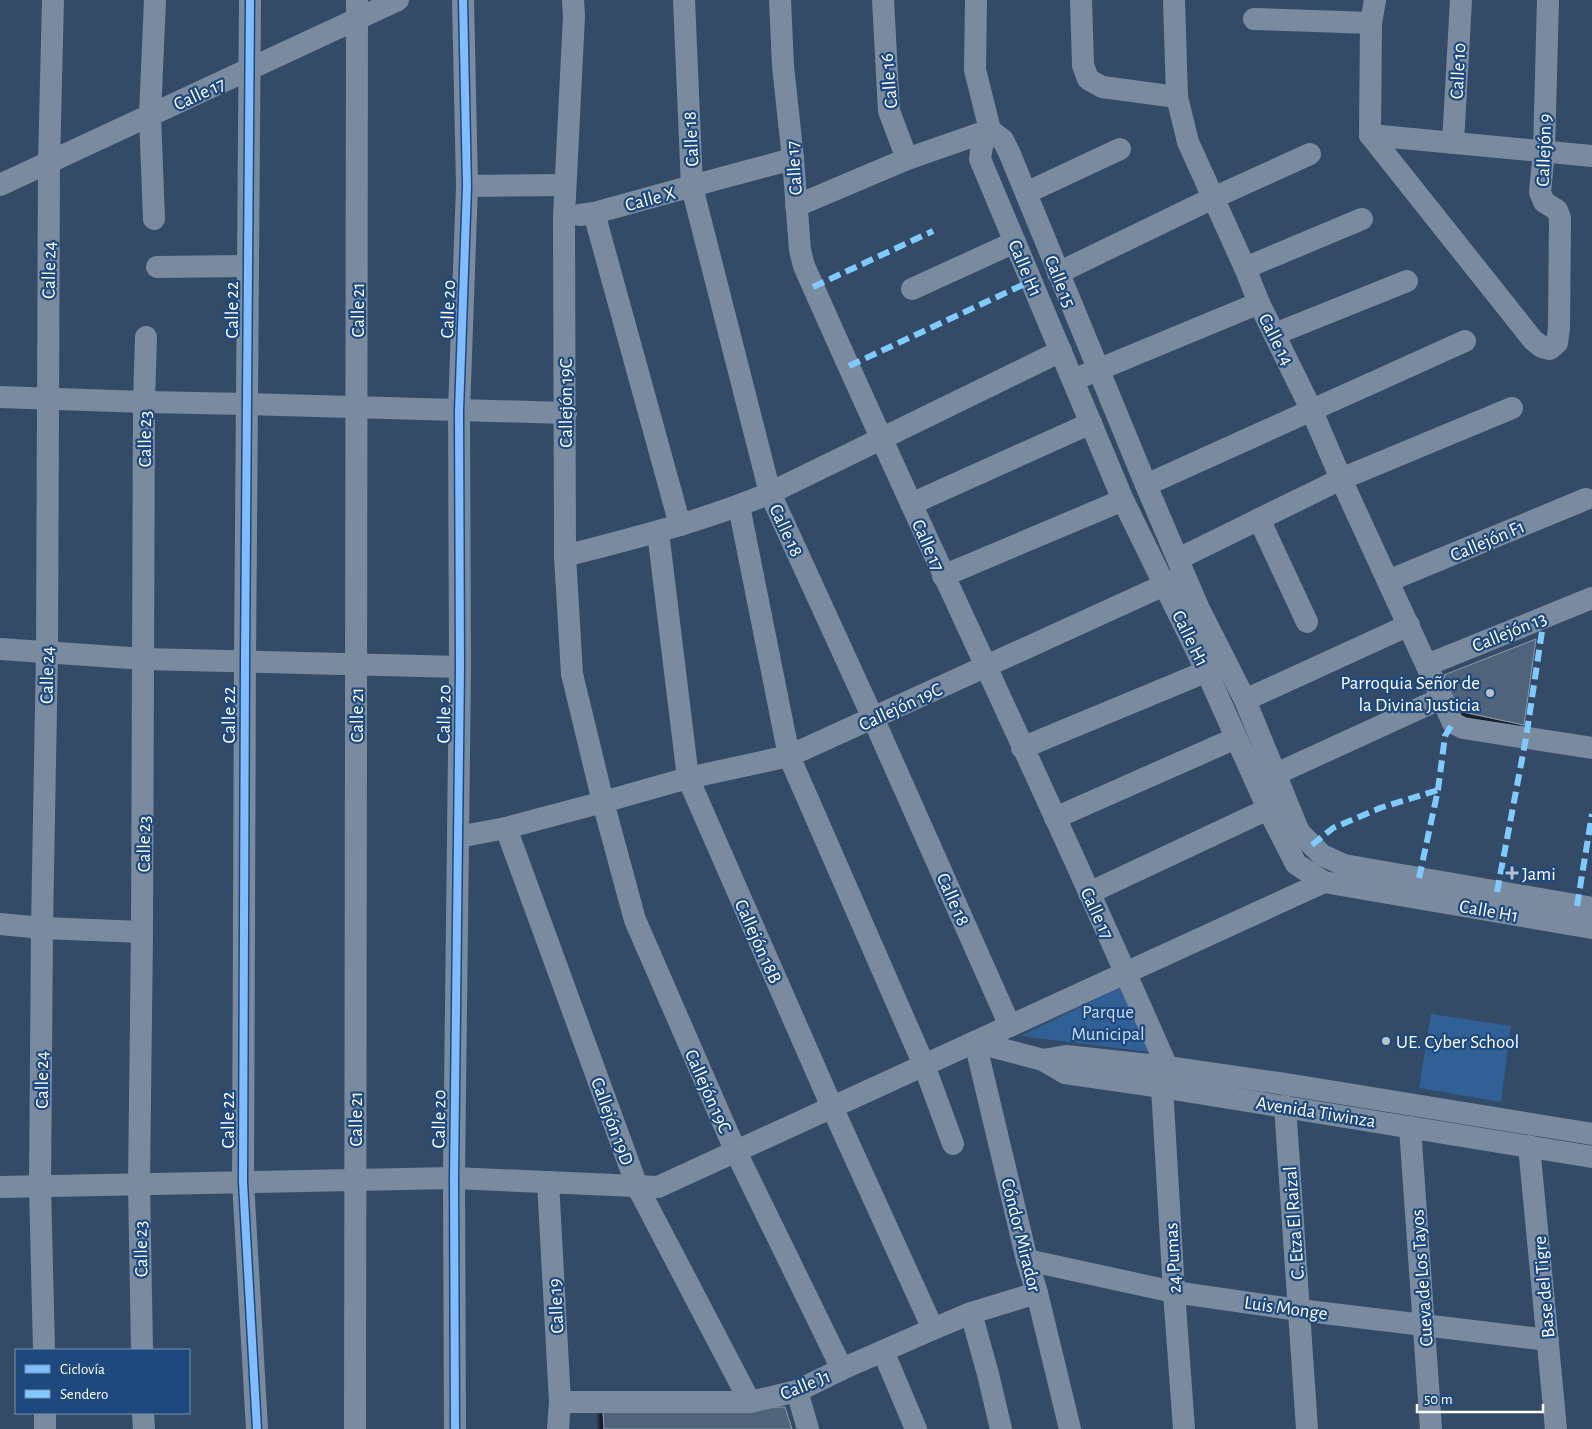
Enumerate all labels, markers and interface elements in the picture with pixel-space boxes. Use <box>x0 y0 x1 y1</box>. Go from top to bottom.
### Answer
street label: Calle 10 <box>1448 42 1469 100</box>
street label: Calle 16 <box>878 52 901 109</box>
street label: Calle 17 <box>171 74 228 114</box>
street label: Calle 18 <box>681 111 702 167</box>
street label: Callejón 9 <box>1534 113 1555 187</box>
street label: Calle 17 <box>783 140 806 196</box>
street label: Calle X <box>623 184 678 215</box>
street label: Calle H1 <box>1004 237 1045 300</box>
street label: Calle 24 <box>39 241 60 299</box>
street label: Calle 15 <box>1041 253 1079 310</box>
street label: Calle 20 <box>438 279 459 339</box>
street label: Calle 22 <box>223 281 242 339</box>
street label: Calle 21 <box>349 282 368 338</box>
street label: Calle 14 <box>1255 311 1297 369</box>
street label: Callejón 19C <box>557 358 576 448</box>
street label: Calle 23 <box>136 411 155 467</box>
street label: Calle 18 <box>765 501 806 560</box>
street label: Calle 17 <box>908 517 947 574</box>
street label: Callejón F1 <box>1448 517 1528 566</box>
street label: Calle H1 <box>1168 608 1211 670</box>
street label: Callejón 13 <box>1470 609 1549 656</box>
street label: Calle 24 <box>37 646 58 704</box>
place label: Parroquia Señor de la Divina Justicia <box>1340 674 1480 715</box>
street label: Callejón 19C <box>856 680 945 735</box>
street label: Calle 20 <box>434 685 455 744</box>
street label: Calle 22 <box>220 686 239 744</box>
street label: Calle 21 <box>348 687 367 743</box>
marker: Parroquia Señor de la Divina Justicia <box>1484 687 1496 699</box>
street label: Calle 23 <box>135 816 154 872</box>
place label: Jami <box>1522 865 1556 884</box>
marker: Jami <box>1506 867 1518 879</box>
street label: Calle 18 <box>933 870 973 929</box>
street label: Calle 17 <box>1077 885 1117 942</box>
street label: Callejón 18B <box>731 897 785 986</box>
street label: Calle H1 <box>1458 897 1520 926</box>
park label: Parque Municipal <box>1071 1003 1145 1044</box>
place label: UE. Cyber School <box>1396 1033 1519 1052</box>
marker: UE. Cyber School <box>1380 1035 1392 1047</box>
street label: Callejón 19C <box>681 1047 735 1136</box>
street label: Calle 24 <box>33 1051 52 1109</box>
street label: Callejón 19D <box>587 1075 636 1168</box>
street label: Calle 20 <box>429 1090 450 1149</box>
street label: Calle 22 <box>219 1091 238 1149</box>
street label: Calle 21 <box>347 1091 366 1147</box>
street label: Avenida Tiwinza <box>1255 1094 1377 1131</box>
street label: C. Etza El Raizal <box>1281 1165 1308 1280</box>
street label: Cóndor Mirador <box>997 1177 1044 1294</box>
street label: Cueva de Los Tayos <box>1408 1209 1437 1347</box>
street label: Calle 23 <box>132 1221 151 1277</box>
street label: 24 Pumas <box>1162 1222 1185 1294</box>
street label: Base del Tigre <box>1531 1235 1558 1339</box>
street label: Calle 19 <box>546 1278 567 1334</box>
street label: Luis Monge <box>1243 1293 1329 1324</box>
legend <box>15 1349 190 1414</box>
text: Ciclovía <box>60 1362 105 1377</box>
street label: Calle J1 <box>778 1367 833 1404</box>
scale bar <box>1417 1382 1543 1414</box>
text: Sendero <box>60 1387 108 1402</box>
text: 50 m <box>1424 1392 1453 1407</box>

